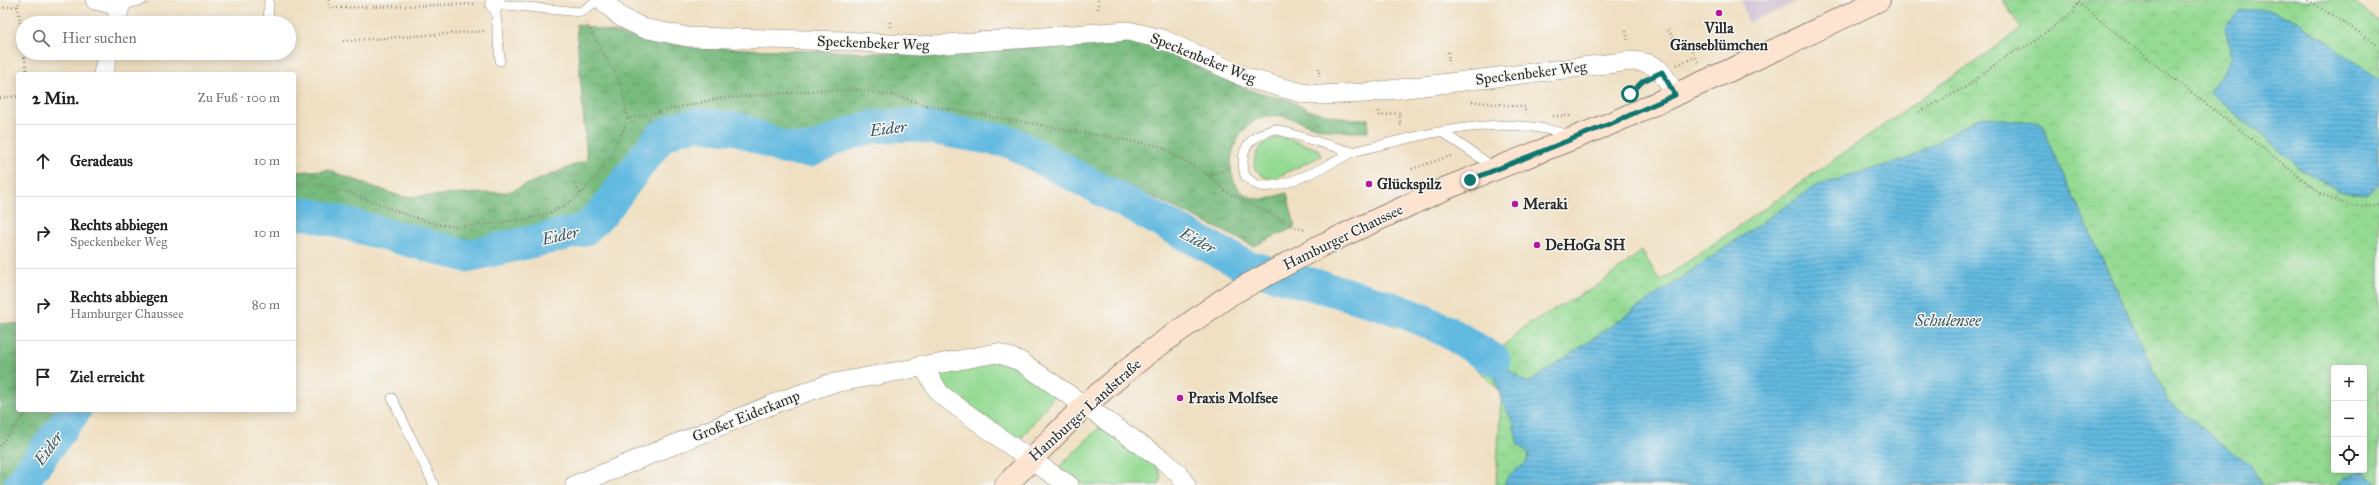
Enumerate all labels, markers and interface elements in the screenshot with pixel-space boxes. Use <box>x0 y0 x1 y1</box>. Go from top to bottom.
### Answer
marker: Villa Gänseblümchen <box>1714 8 1724 18</box>
search box <box>16 16 296 60</box>
place label: Villa Gänseblümchen <box>1670 19 1769 54</box>
icon: search <box>30 27 52 49</box>
text: Hier suchen <box>62 29 137 47</box>
street label: Speckenbeker Weg <box>1148 29 1259 88</box>
street label: Speckenbeker Weg <box>817 32 930 54</box>
street label: Speckenbeker Weg <box>1474 57 1589 89</box>
route start <box>1621 85 1639 103</box>
text: 2 Min. <box>32 88 79 109</box>
text: Zu Fuß · 100 m <box>198 90 280 106</box>
water label: Eider <box>867 117 909 140</box>
icon: ahead <box>32 150 54 172</box>
text: Geradeaus <box>70 152 133 170</box>
text: 10 m <box>254 153 280 169</box>
route end <box>1461 171 1479 189</box>
place label: Glückspilz <box>1377 175 1441 194</box>
marker: Glückspilz <box>1364 179 1374 189</box>
place label: Meraki <box>1523 195 1568 213</box>
marker: Meraki <box>1510 199 1520 209</box>
street label: Hamburger Chaussee <box>1280 200 1406 274</box>
text: Rechts abbiegen <box>70 216 168 234</box>
icon: right <box>32 222 54 244</box>
water label: Eider <box>539 222 582 249</box>
water label: Eider <box>1176 223 1220 258</box>
text: 10 m <box>254 225 280 241</box>
text: Speckenbeker Weg <box>70 234 167 250</box>
place label: DeHoGa SH <box>1545 236 1626 254</box>
marker: DeHoGa SH <box>1532 240 1542 250</box>
text: Rechts abbiegen <box>70 288 168 306</box>
icon: right <box>32 294 54 316</box>
text: 80 m <box>252 297 280 313</box>
text: Hamburger Chaussee <box>70 306 184 322</box>
water label: Schulensee <box>1914 311 1982 330</box>
street label: Hamburger Landstraße <box>1025 355 1145 465</box>
map controls <box>2331 365 2367 473</box>
button: + <box>2331 365 2367 401</box>
icon: arrive <box>32 366 54 388</box>
text: Ziel erreicht <box>70 368 145 386</box>
street label: Großer Eiderkamp <box>690 386 802 446</box>
place label: Praxis Molfsee <box>1188 389 1279 407</box>
marker: Praxis Molfsee <box>1175 393 1185 403</box>
button: − <box>2331 401 2367 437</box>
water label: Eider <box>29 427 68 470</box>
button: locate <box>2331 437 2367 473</box>

